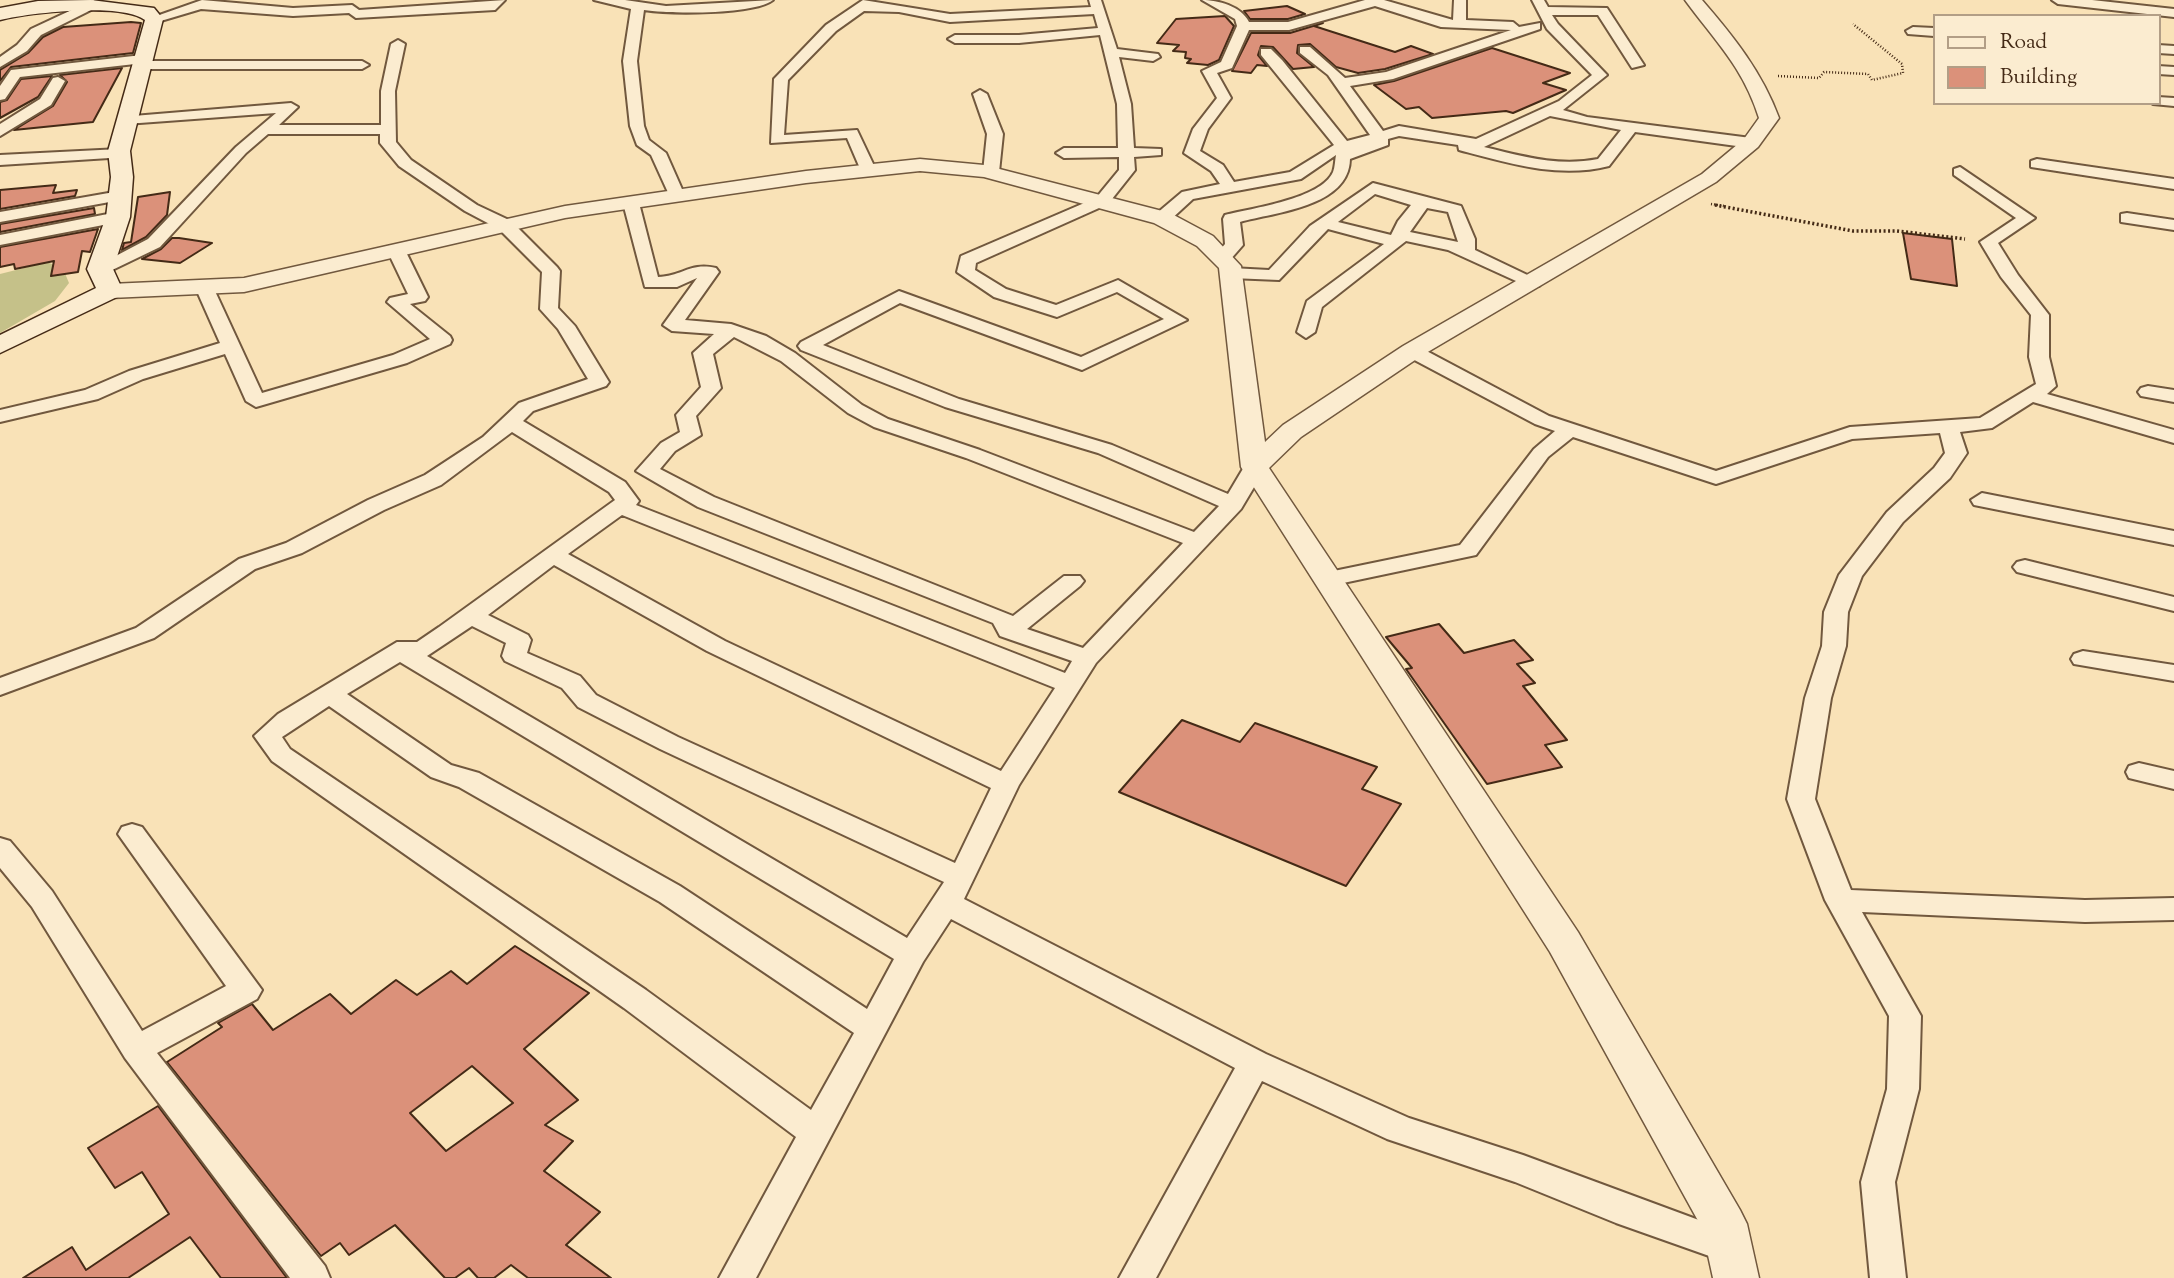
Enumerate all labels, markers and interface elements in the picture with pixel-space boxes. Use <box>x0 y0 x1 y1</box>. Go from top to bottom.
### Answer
legend <box>1932 14 2160 105</box>
text: Road <box>2000 28 2047 58</box>
text: Building <box>2000 63 2077 93</box>

